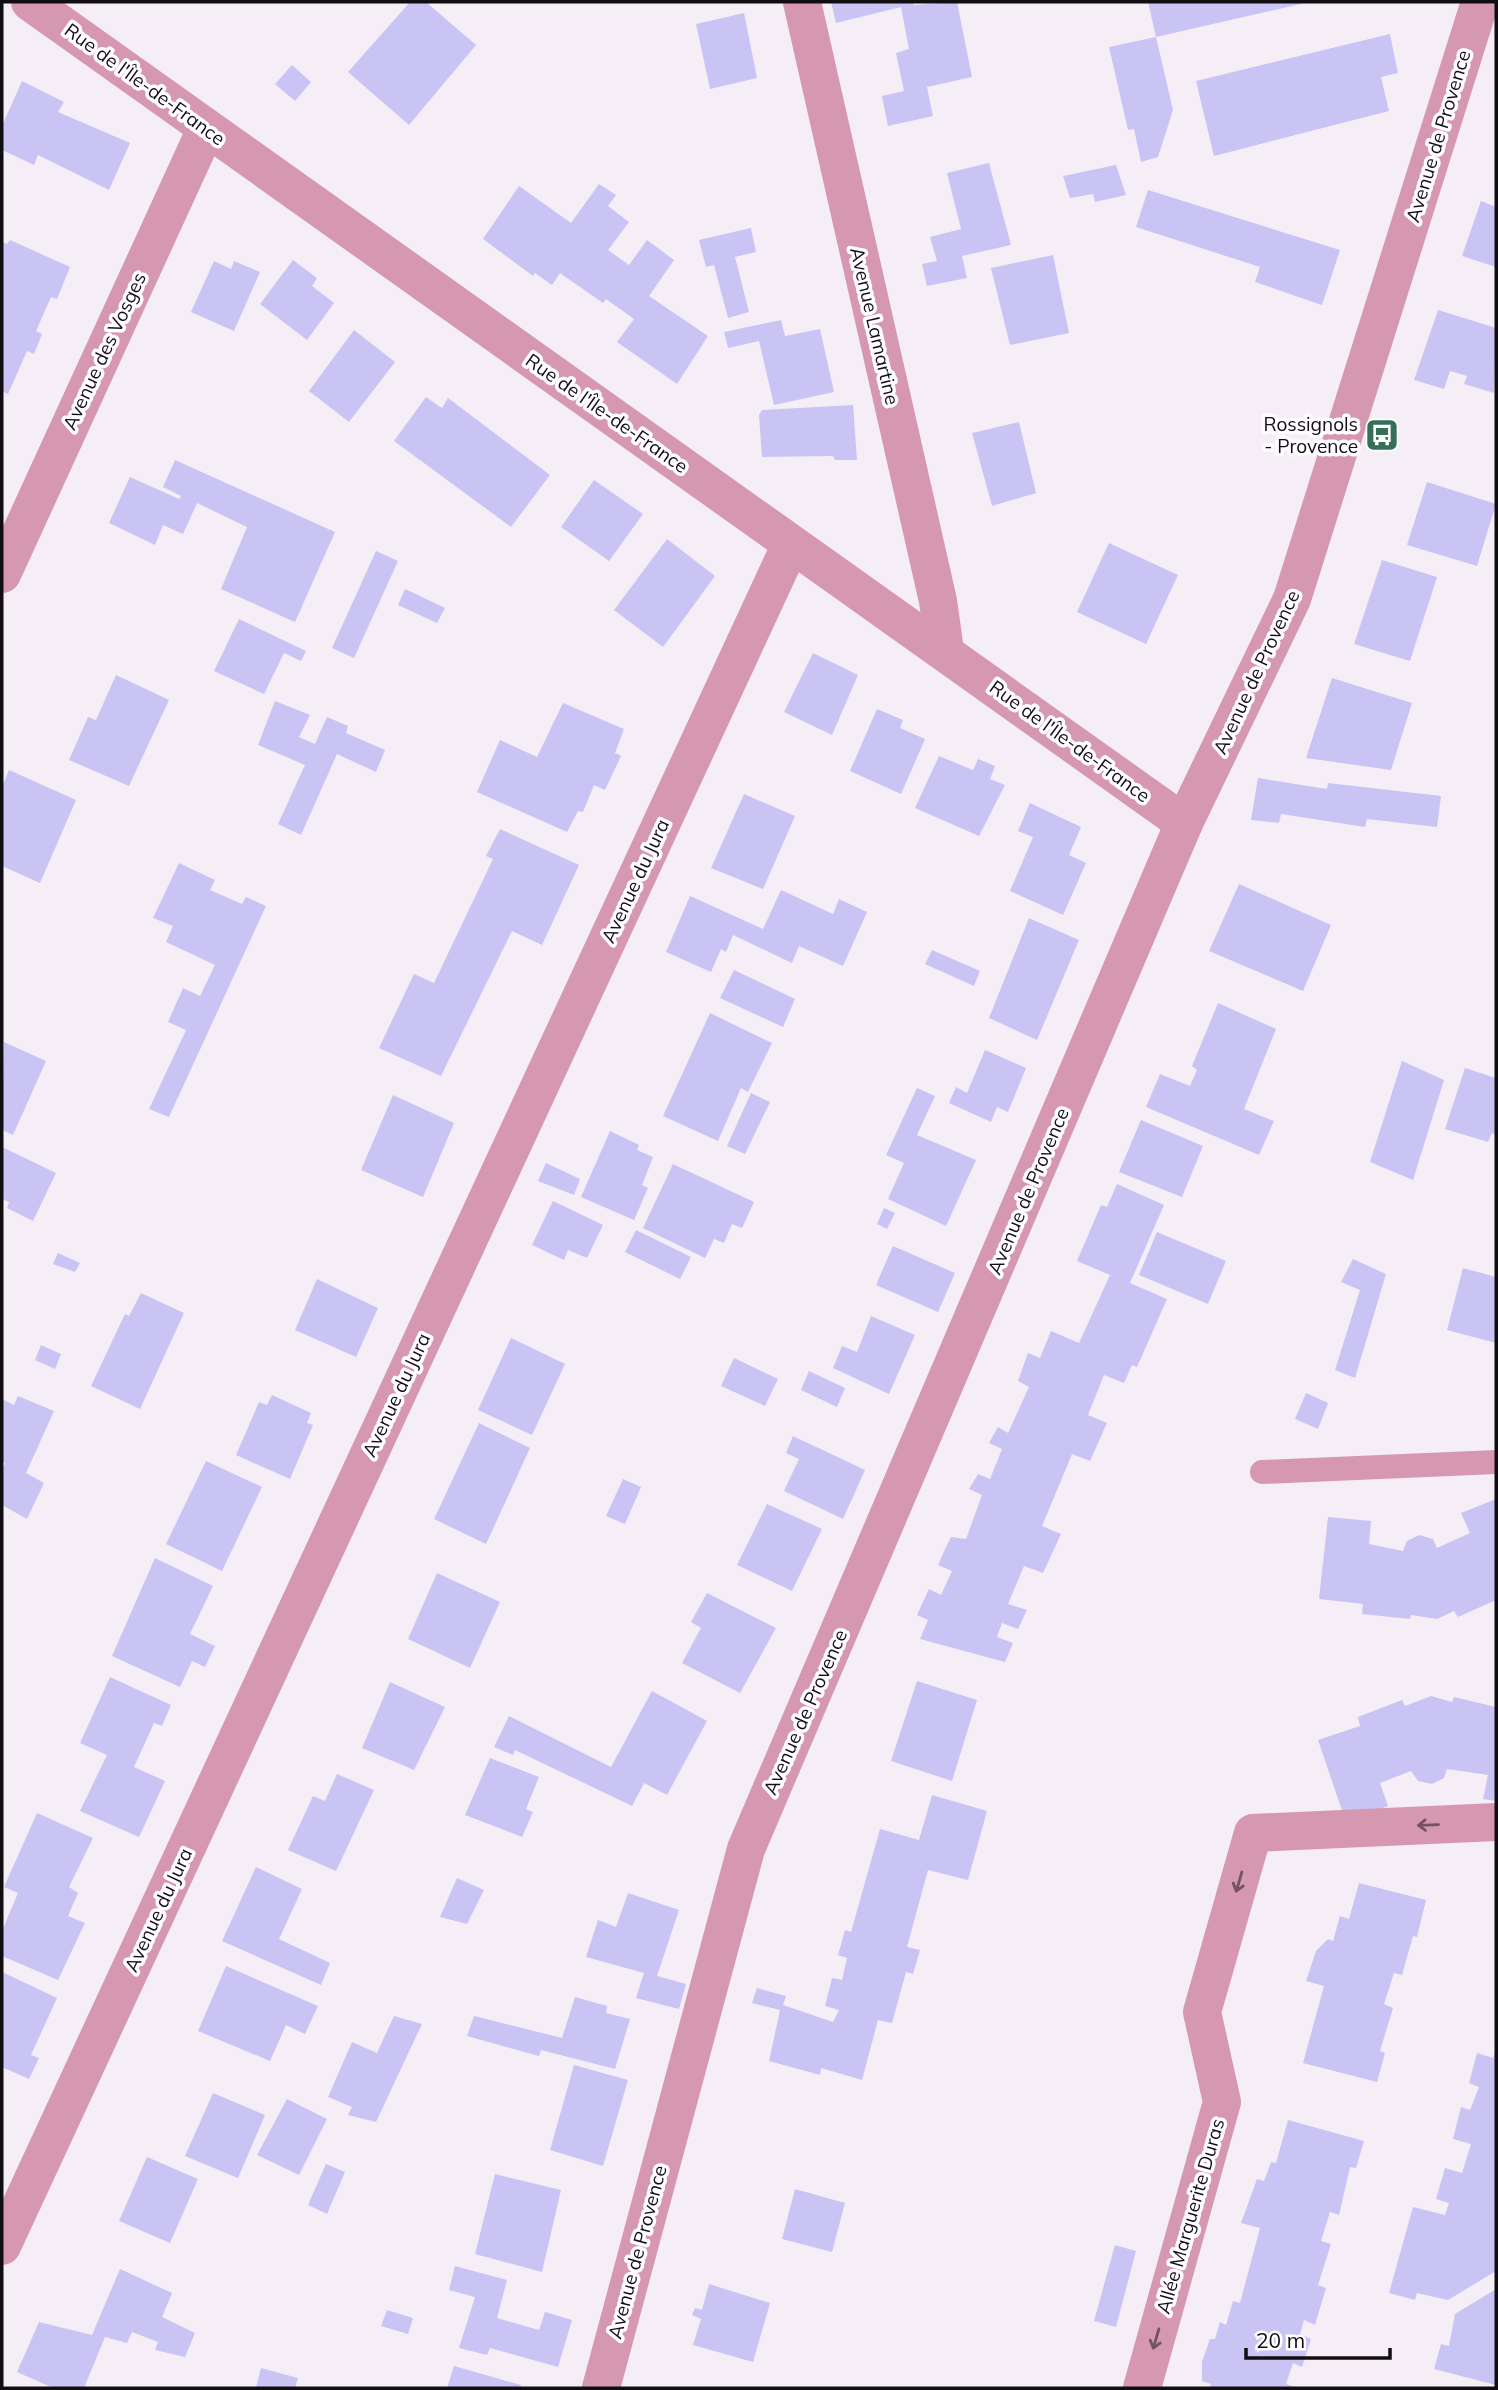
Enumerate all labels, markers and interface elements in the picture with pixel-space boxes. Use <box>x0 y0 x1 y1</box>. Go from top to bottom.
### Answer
street label: Rue de l'Île-de-France <box>60 18 230 150</box>
street label: Avenue de Provence <box>1400 47 1476 225</box>
street label: Avenue Lamartine <box>845 245 905 407</box>
street label: Avenue des Vosges <box>57 268 151 434</box>
street label: Rue de l'Île-de-France <box>521 348 693 478</box>
place label: Rossignols - Provence <box>1263 412 1358 458</box>
bus stop icon: Rossignols - Provence <box>1363 416 1401 454</box>
street label: Avenue de Provence <box>1207 586 1305 758</box>
street label: Rue de l'Île-de-France <box>985 675 1155 807</box>
street label: Avenue du Jura <box>596 815 674 947</box>
street label: Avenue de Provence <box>982 1104 1074 1278</box>
street label: Avenue du Jura <box>357 1329 435 1461</box>
street label: Avenue de Provence <box>758 1626 852 1798</box>
one-way arrow <box>1417 1819 1440 1832</box>
street label: Avenue du Jura <box>119 1844 197 1976</box>
one-way arrow <box>1231 1871 1244 1893</box>
street label: Allée Marguerite Duras <box>1151 2116 1229 2316</box>
street label: Avenue de Provence <box>602 2163 672 2341</box>
scale bar <box>1246 2316 1390 2360</box>
one-way arrow <box>1149 2327 1162 2350</box>
text: 20 m <box>1256 2327 1305 2353</box>

